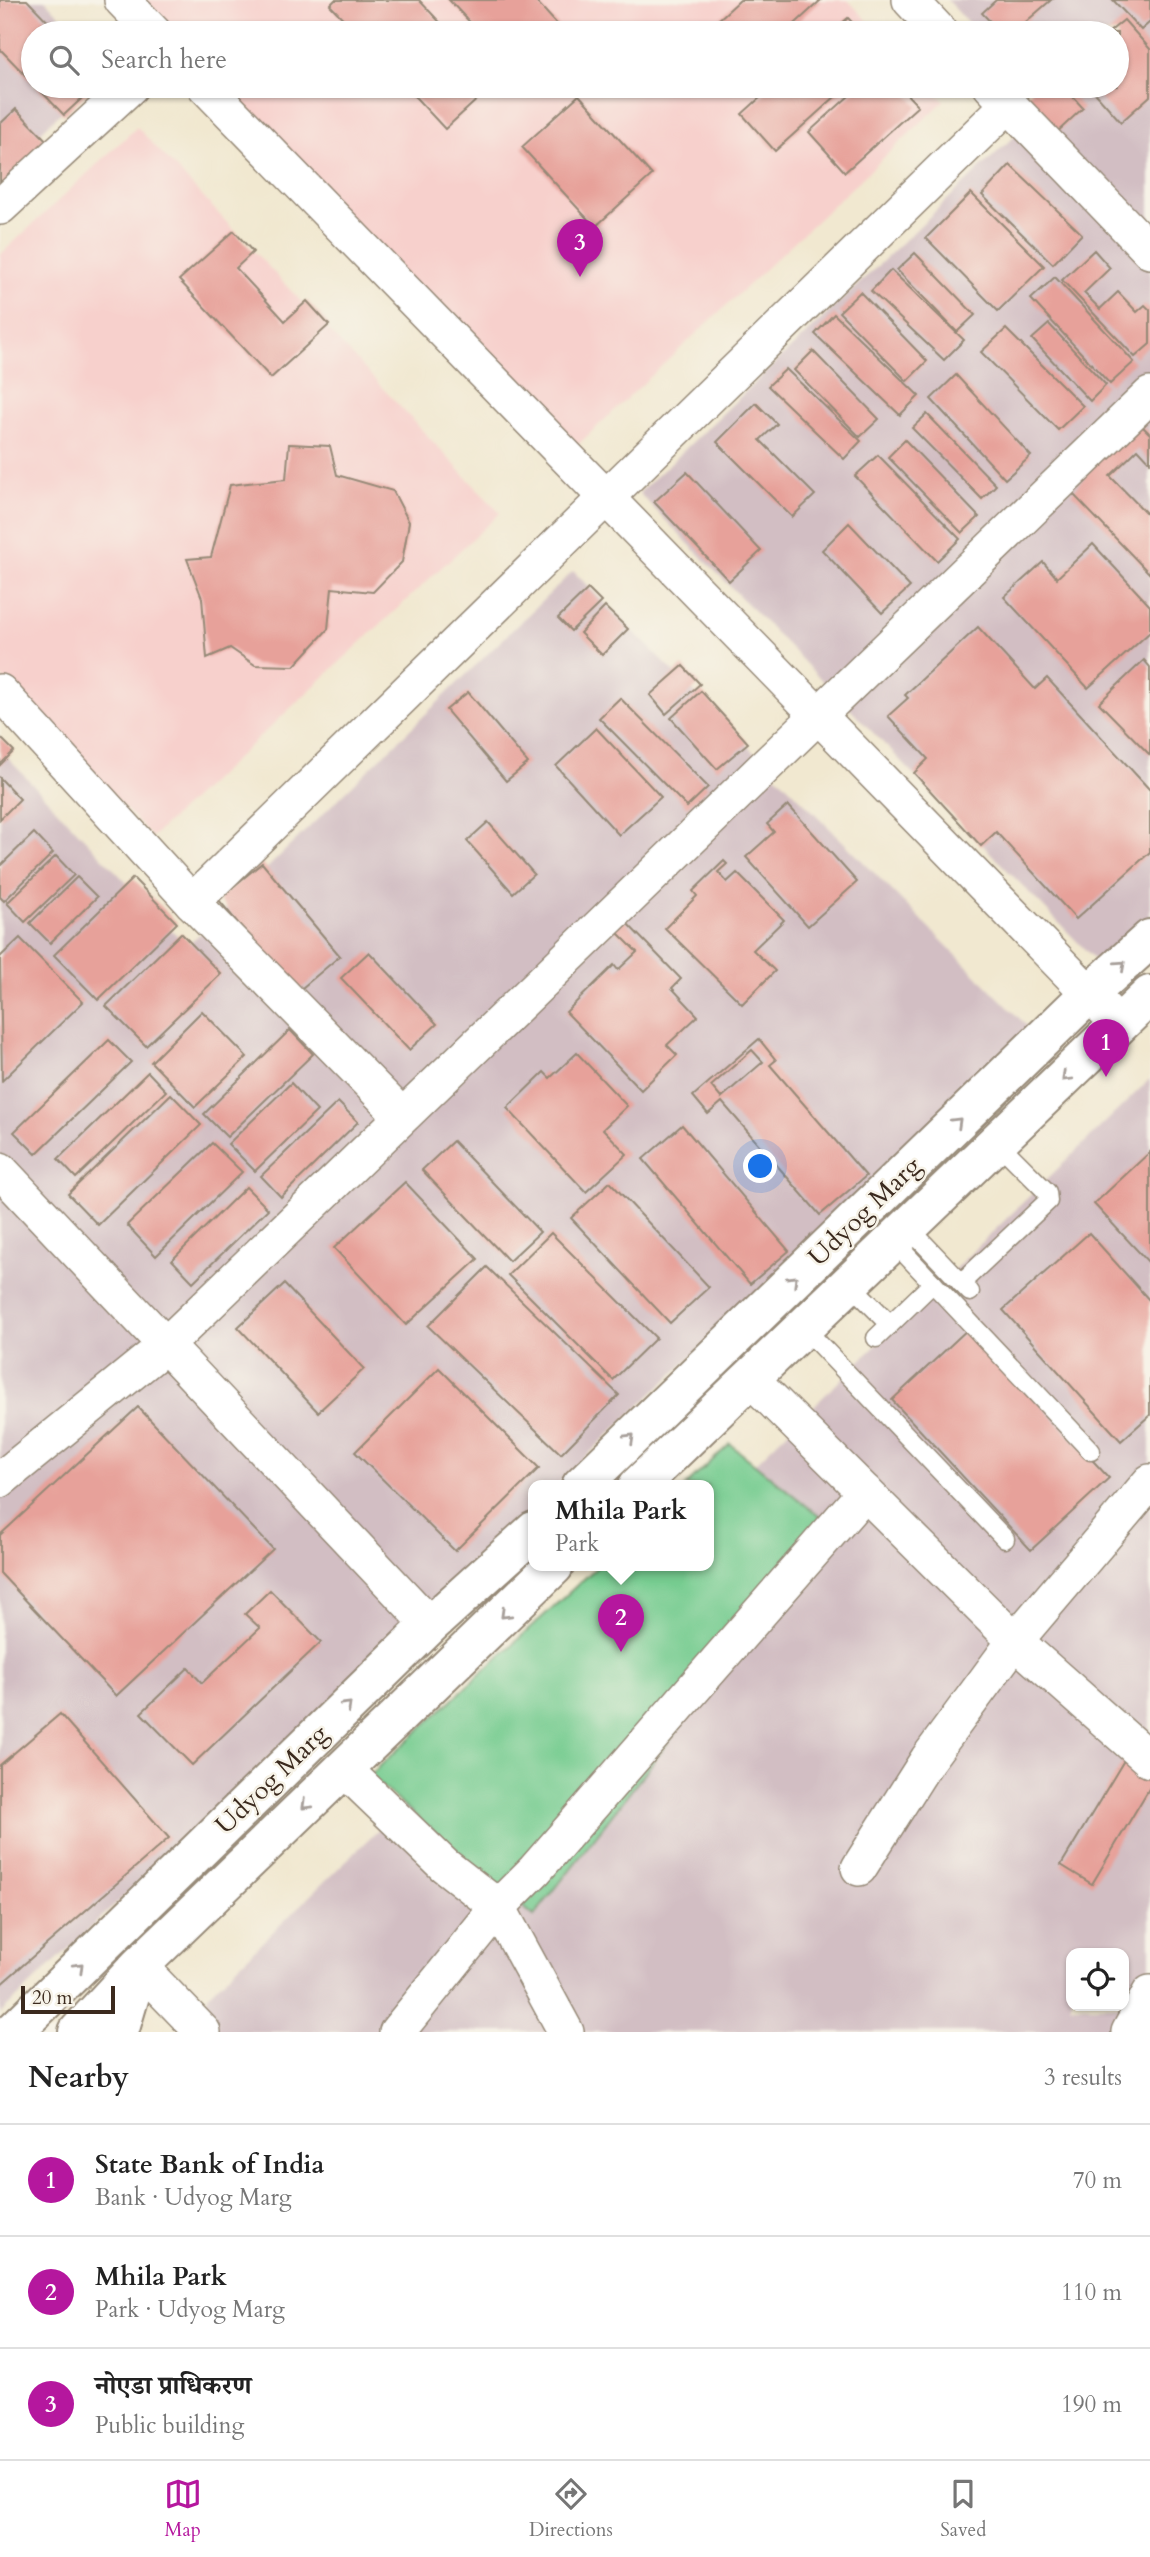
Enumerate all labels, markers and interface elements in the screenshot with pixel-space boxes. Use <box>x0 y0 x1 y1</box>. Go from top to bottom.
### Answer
search box <box>21 21 1129 98</box>
icon: search <box>45 41 83 79</box>
text: Search here <box>101 42 227 77</box>
pin: 3 <box>557 219 603 277</box>
one-way arrow <box>1113 961 1126 973</box>
pin: 1 <box>1083 1019 1129 1077</box>
one-way arrow <box>1061 1068 1074 1081</box>
one-way arrow <box>948 1118 961 1131</box>
street label: Udyog Marg <box>800 1148 929 1274</box>
your location <box>743 1149 777 1183</box>
one-way arrow <box>785 1276 798 1289</box>
one-way arrow <box>621 1434 634 1447</box>
popup <box>528 1480 714 1571</box>
text: Mhila Park <box>555 1493 687 1528</box>
text: Park <box>555 1528 599 1559</box>
pin: 2 <box>598 1594 644 1652</box>
one-way arrow <box>500 1605 513 1618</box>
one-way arrow <box>339 1701 352 1714</box>
street label: Udyog Marg <box>207 1716 336 1842</box>
one-way arrow <box>301 1797 314 1810</box>
map controls <box>1066 1948 1129 2011</box>
button: locate <box>1066 1948 1129 2011</box>
one-way arrow <box>71 1962 84 1975</box>
scale bar <box>21 1983 116 2015</box>
text: 20 m <box>32 1985 73 2011</box>
text: Nearby <box>28 2057 129 2098</box>
text: 3 results <box>1044 2062 1122 2093</box>
text: State Bank of India <box>95 2147 324 2182</box>
text: 1 <box>45 2165 57 2196</box>
text: 70 m <box>1073 2165 1122 2196</box>
text: Bank · Udyog Marg <box>95 2182 292 2213</box>
text: Mhila Park <box>95 2259 227 2294</box>
text: 2 <box>45 2277 57 2308</box>
text: 110 m <box>1061 2277 1122 2308</box>
text: Park · Udyog Marg <box>95 2294 285 2325</box>
text: नोएडा प्राधिकरण <box>95 2368 251 2403</box>
text: 3 <box>45 2389 57 2420</box>
text: 190 m <box>1061 2389 1122 2420</box>
text: Public building <box>95 2410 245 2441</box>
tab: Map <box>164 2475 202 2543</box>
tab: Directions <box>529 2475 613 2543</box>
tab: Saved <box>940 2475 986 2543</box>

